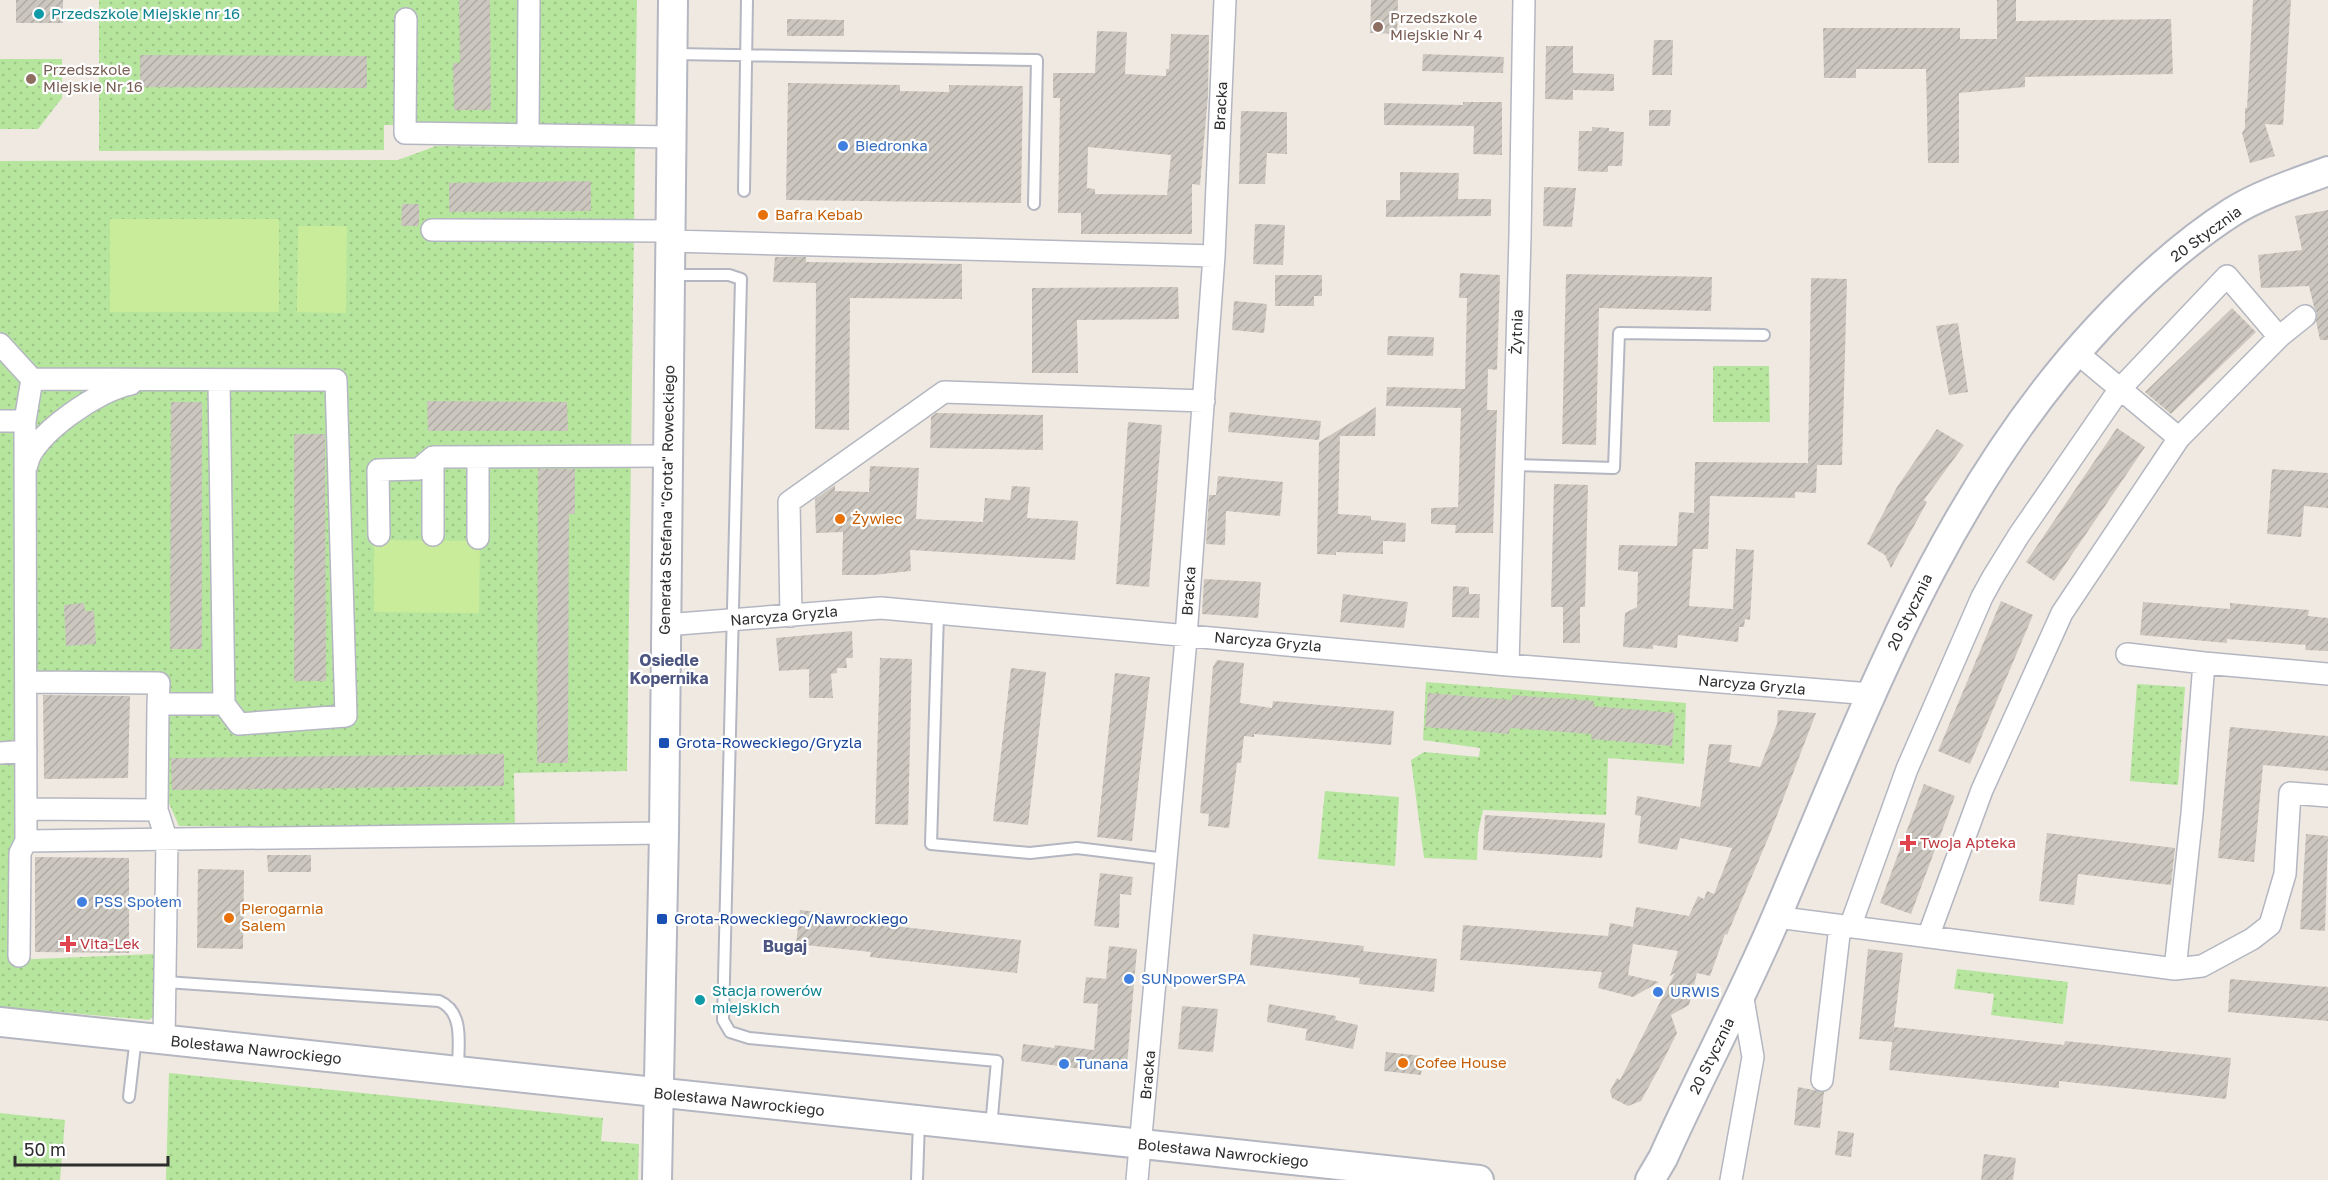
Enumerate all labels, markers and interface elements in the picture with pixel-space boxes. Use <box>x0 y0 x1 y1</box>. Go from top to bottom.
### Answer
place label: Przedszkole Miejskie nr 16 <box>51 4 240 22</box>
marker: Przedszkole Miejskie nr 16 <box>32 7 46 21</box>
place label: Przedszkole Miejskie Nr 4 <box>1390 8 1483 43</box>
marker: Przedszkole Miejskie Nr 4 <box>1371 20 1385 34</box>
place label: Przedszkole Miejskie Nr 16 <box>43 60 143 95</box>
marker: Przedszkole Miejskie Nr 16 <box>24 72 38 86</box>
street label: Bracka <box>1210 81 1230 131</box>
place label: Biedronka <box>855 136 928 154</box>
marker: Biedronka <box>836 139 850 153</box>
street label: 20 Stycznia <box>2167 202 2244 265</box>
place label: Bafra Kebab <box>775 205 863 223</box>
marker: Bafra Kebab <box>756 208 770 222</box>
street label: Żytnia <box>1506 309 1526 355</box>
street label: Generała Stefana "Grota" Roweckiego <box>655 365 677 635</box>
place label: Żywiec <box>852 509 902 527</box>
marker: Żywiec <box>833 512 847 526</box>
street label: Bracka <box>1177 566 1199 616</box>
street label: 20 Stycznia <box>1883 570 1935 653</box>
street label: Narcyza Gryzla <box>729 601 838 629</box>
street label: Narcyza Gryzla <box>1214 627 1323 655</box>
district label: Osiedle Kopernika <box>630 650 708 688</box>
street label: Narcyza Gryzla <box>1698 670 1807 698</box>
place label: Grota-Roweckiego/Gryzla <box>676 733 862 751</box>
marker: Grota-Roweckiego/Gryzla <box>657 736 671 750</box>
place label: Twoja Apteka <box>1920 833 2016 851</box>
marker: Twoja Apteka <box>1901 836 1915 850</box>
place label: PSS Społem <box>94 892 182 910</box>
marker: PSS Społem <box>75 895 89 909</box>
place label: Pierogarnia Salem <box>241 899 324 934</box>
place label: Grota-Roweckiego/Nawrockiego <box>674 909 908 927</box>
marker: Pierogarnia Salem <box>222 911 236 925</box>
marker: Grota-Roweckiego/Nawrockiego <box>655 912 669 926</box>
place label: Vita-Lek <box>80 934 140 952</box>
district label: Bugaj <box>763 936 807 956</box>
marker: Vita-Lek <box>61 937 75 951</box>
place label: SUNpowerSPA <box>1141 969 1246 987</box>
marker: SUNpowerSPA <box>1122 972 1136 986</box>
place label: Stacja rowerów miejskich <box>712 981 822 1016</box>
place label: URWIS <box>1670 982 1720 1000</box>
marker: URWIS <box>1651 985 1665 999</box>
marker: Stacja rowerów miejskich <box>693 993 707 1007</box>
street label: 20 Stycznia <box>1685 1014 1737 1097</box>
street label: Bolesława Nawrockiego <box>170 1031 343 1067</box>
street label: Bracka <box>1136 1050 1158 1100</box>
place label: Cofee House <box>1415 1053 1507 1071</box>
place label: Tunana <box>1076 1054 1128 1072</box>
marker: Cofee House <box>1396 1056 1410 1070</box>
marker: Tunana <box>1057 1057 1071 1071</box>
street label: Bolesława Nawrockiego <box>653 1083 826 1119</box>
scale bar <box>15 1129 168 1167</box>
street label: Bolesława Nawrockiego <box>1137 1134 1310 1170</box>
text: 50 m <box>24 1138 66 1160</box>

